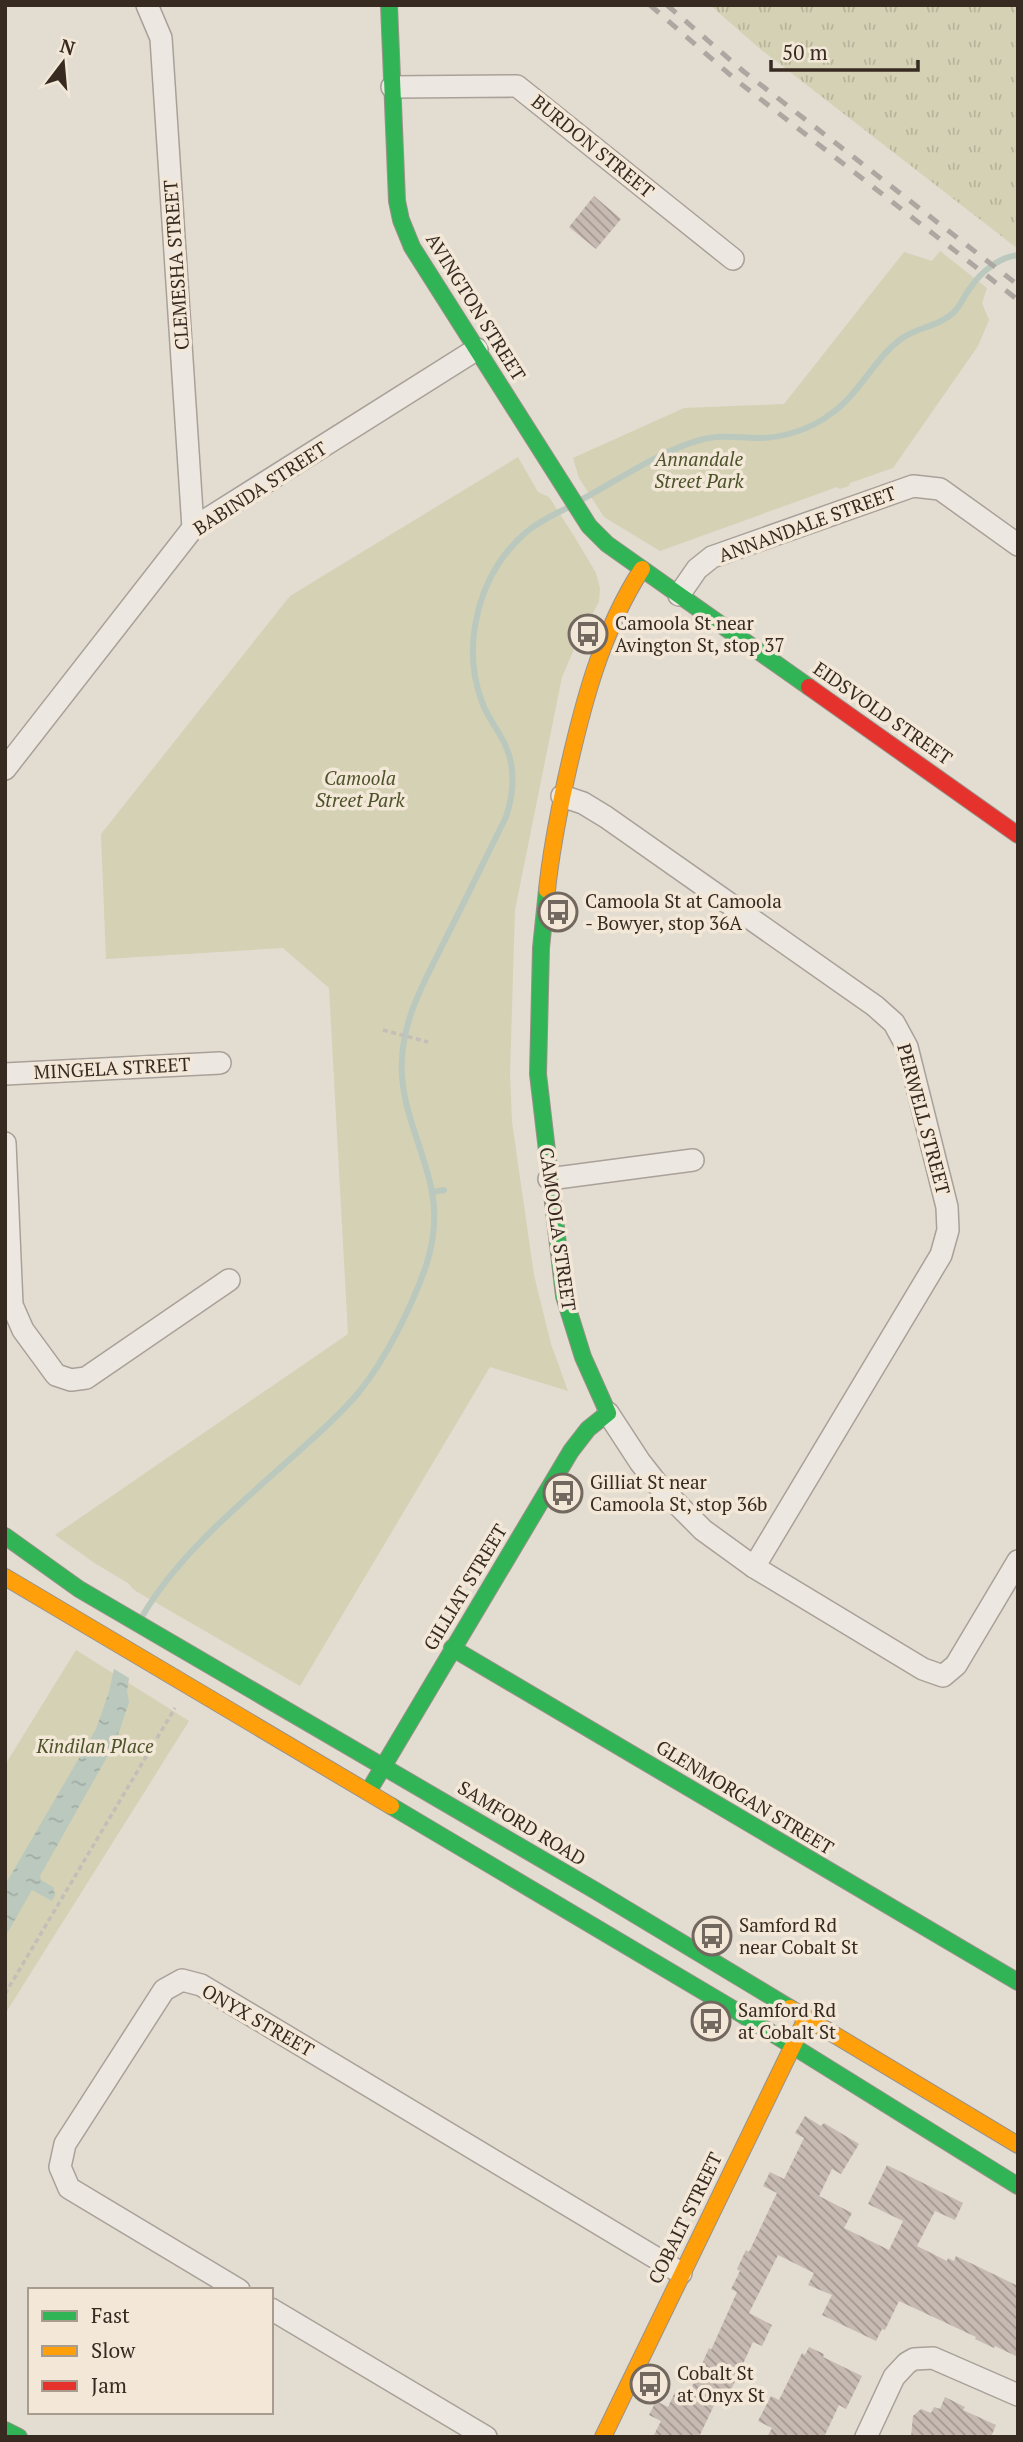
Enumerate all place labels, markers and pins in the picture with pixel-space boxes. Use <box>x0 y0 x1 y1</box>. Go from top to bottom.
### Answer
place label: Camoola St near Avington St, stop 37 <box>615 610 785 657</box>
bus stop icon: Camoola St near Avington St, stop 37 <box>567 613 609 655</box>
place label: Camoola St at Camoola - Bowyer, stop 36A <box>585 888 782 935</box>
bus stop icon: Camoola St at Camoola - Bowyer, stop 36A <box>537 891 579 933</box>
place label: Gilliat St near Camoola St, stop 36b <box>590 1469 767 1516</box>
bus stop icon: Gilliat St near Camoola St, stop 36b <box>542 1472 584 1514</box>
place label: Samford Rd near Cobalt St <box>739 1912 858 1959</box>
bus stop icon: Samford Rd near Cobalt St <box>691 1915 733 1957</box>
place label: Samford Rd at Cobalt St <box>738 1997 836 2044</box>
bus stop icon: Samford Rd at Cobalt St <box>690 2000 732 2042</box>
place label: Cobalt St at Onyx St <box>677 2360 765 2407</box>
bus stop icon: Cobalt St at Onyx St <box>629 2363 671 2405</box>

